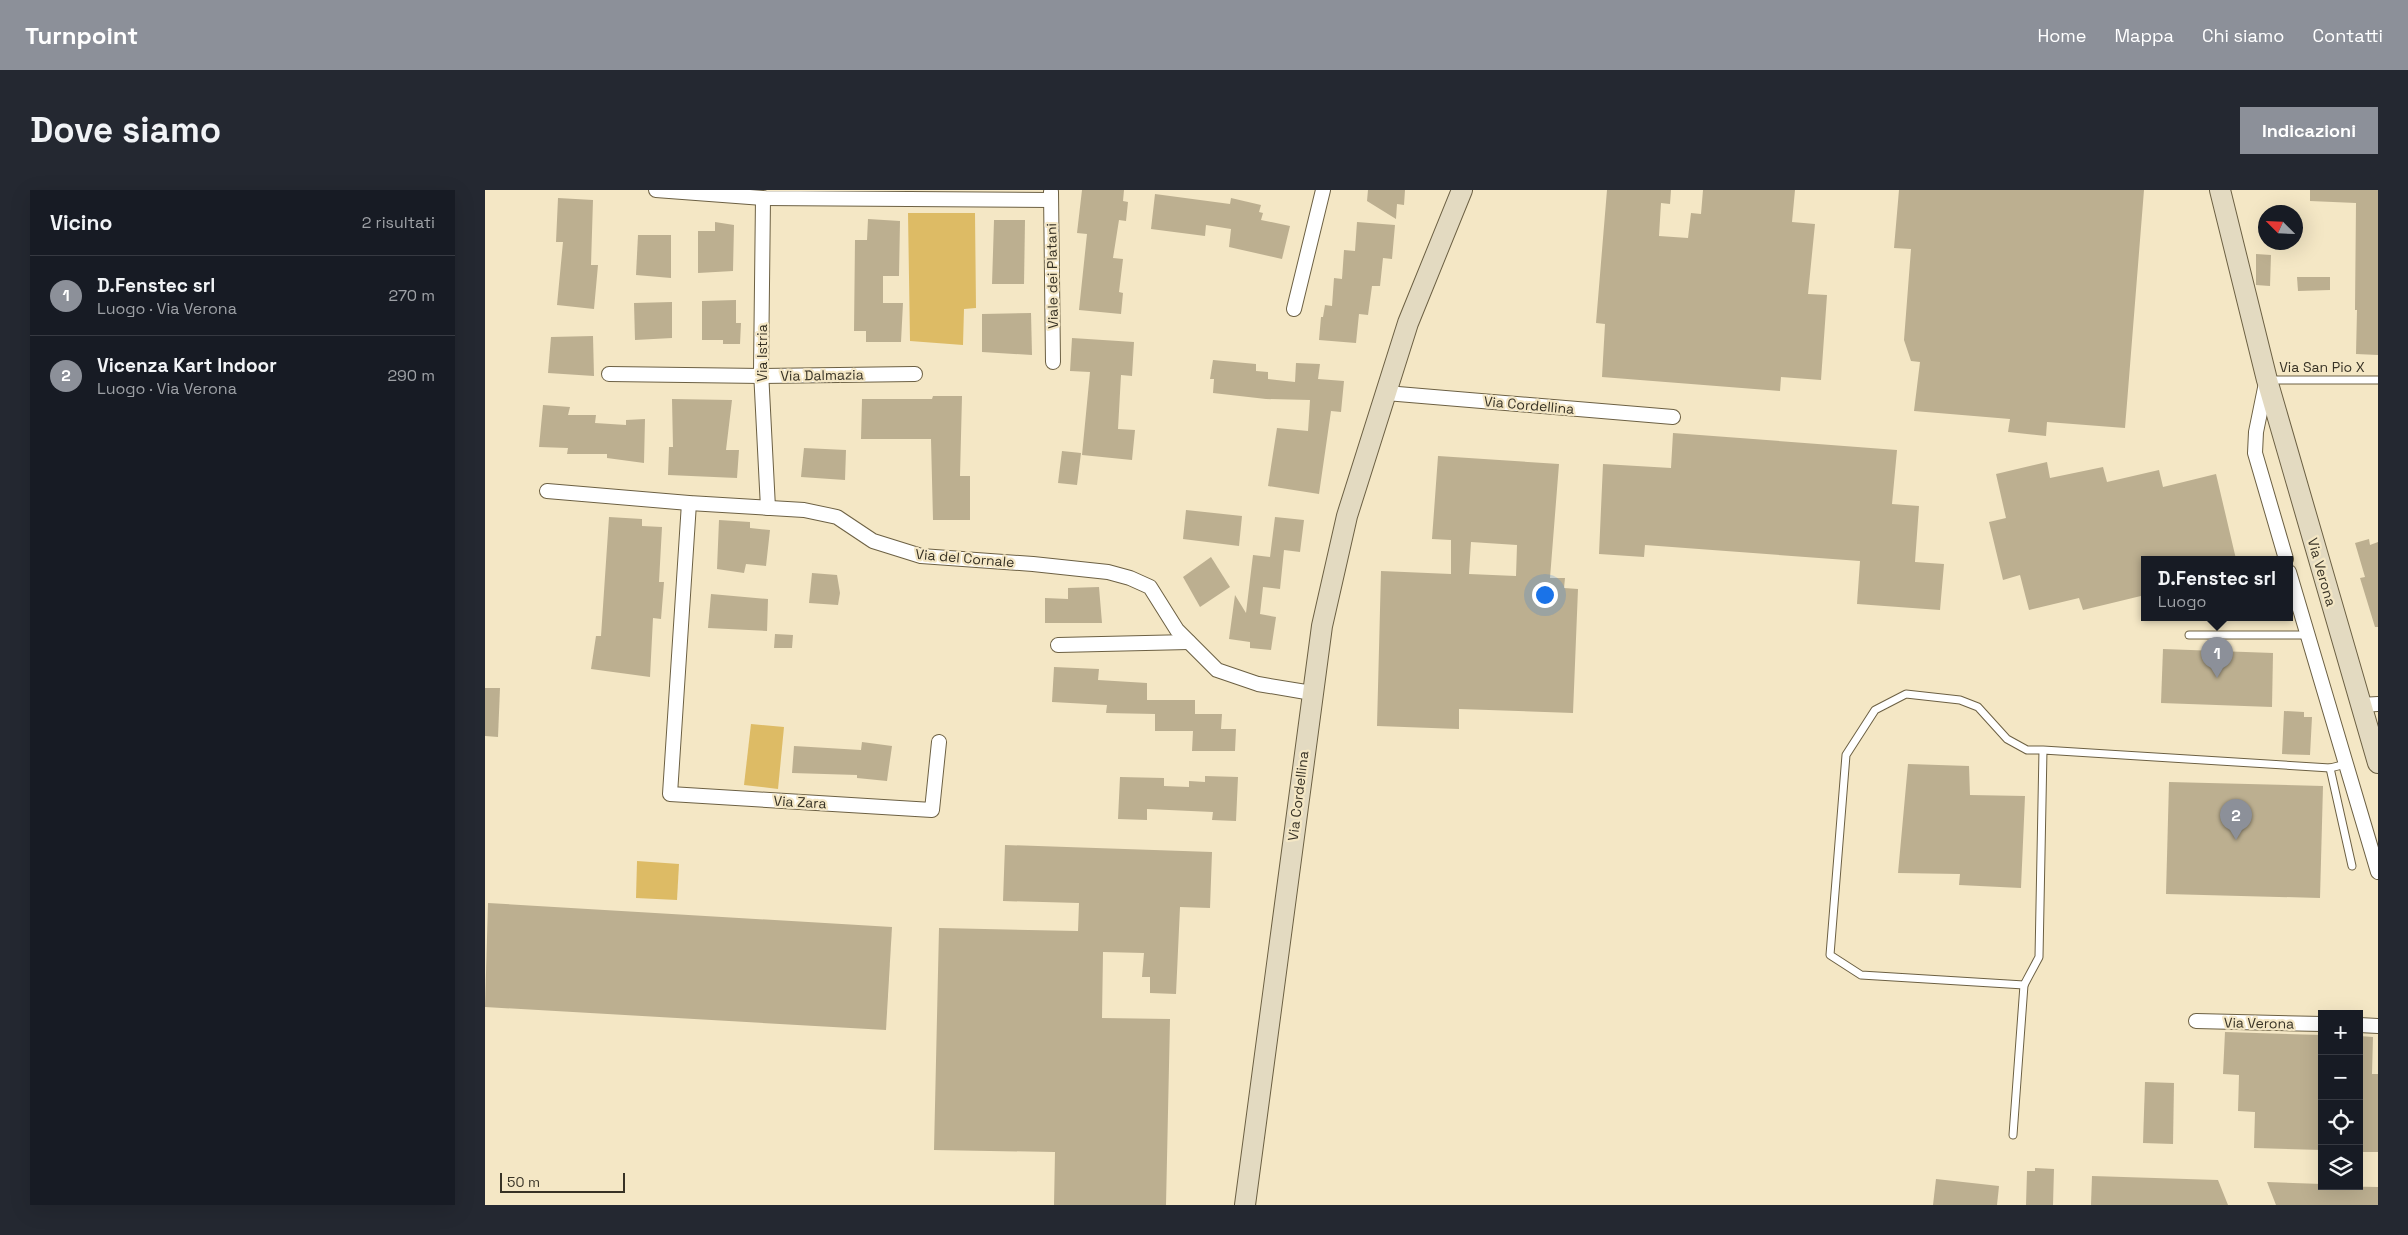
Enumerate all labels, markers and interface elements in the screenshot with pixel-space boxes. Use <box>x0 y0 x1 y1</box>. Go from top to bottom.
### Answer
text: Turnpoint <box>25 20 138 51</box>
text: Home <box>2037 24 2087 47</box>
text: Mappa <box>2115 24 2174 47</box>
text: Chi siamo <box>2202 24 2284 47</box>
text: Contatti <box>2312 24 2383 47</box>
button: Indicazioni <box>2240 107 2378 154</box>
text: Dove siamo <box>30 108 221 152</box>
north arrow <box>2258 205 2303 250</box>
text: Vicino <box>50 209 112 236</box>
text: 2 risultati <box>362 212 435 233</box>
street label: Viale dei Platani <box>1042 223 1062 329</box>
text: D.Fenstec srl <box>97 273 215 298</box>
text: 1 <box>62 285 70 306</box>
text: 270 m <box>388 285 435 306</box>
text: Luogo · Via Verona <box>97 298 237 319</box>
street label: Via Istria <box>753 324 771 382</box>
text: Vicenza Kart Indoor <box>97 353 277 378</box>
street label: Via San Pio X <box>2279 358 2365 376</box>
text: 2 <box>61 365 71 386</box>
text: 290 m <box>387 365 435 386</box>
street label: Via Dalmazia <box>780 365 864 385</box>
text: Luogo · Via Verona <box>97 378 237 399</box>
street label: Via Cordellina <box>1483 392 1575 418</box>
street label: Via Verona <box>2304 536 2340 608</box>
street label: Via del Cornale <box>915 545 1015 571</box>
popup <box>2141 556 2293 621</box>
text: D.Fenstec srl <box>2158 566 2276 591</box>
your location <box>1532 582 1558 608</box>
text: Luogo <box>2158 591 2206 612</box>
pin: 1 <box>2201 637 2233 678</box>
street label: Via Cordellina <box>1284 750 1312 842</box>
street label: Via Zara <box>773 792 827 812</box>
pin: 2 <box>2220 799 2252 840</box>
map controls <box>2318 1010 2363 1190</box>
button: + <box>2318 1010 2363 1055</box>
street label: Via Verona <box>2224 1013 2294 1033</box>
button: − <box>2318 1055 2363 1100</box>
button: locate <box>2318 1100 2363 1145</box>
button: layers <box>2318 1145 2363 1190</box>
scale bar <box>500 1170 625 1193</box>
text: 50 m <box>507 1173 540 1191</box>

